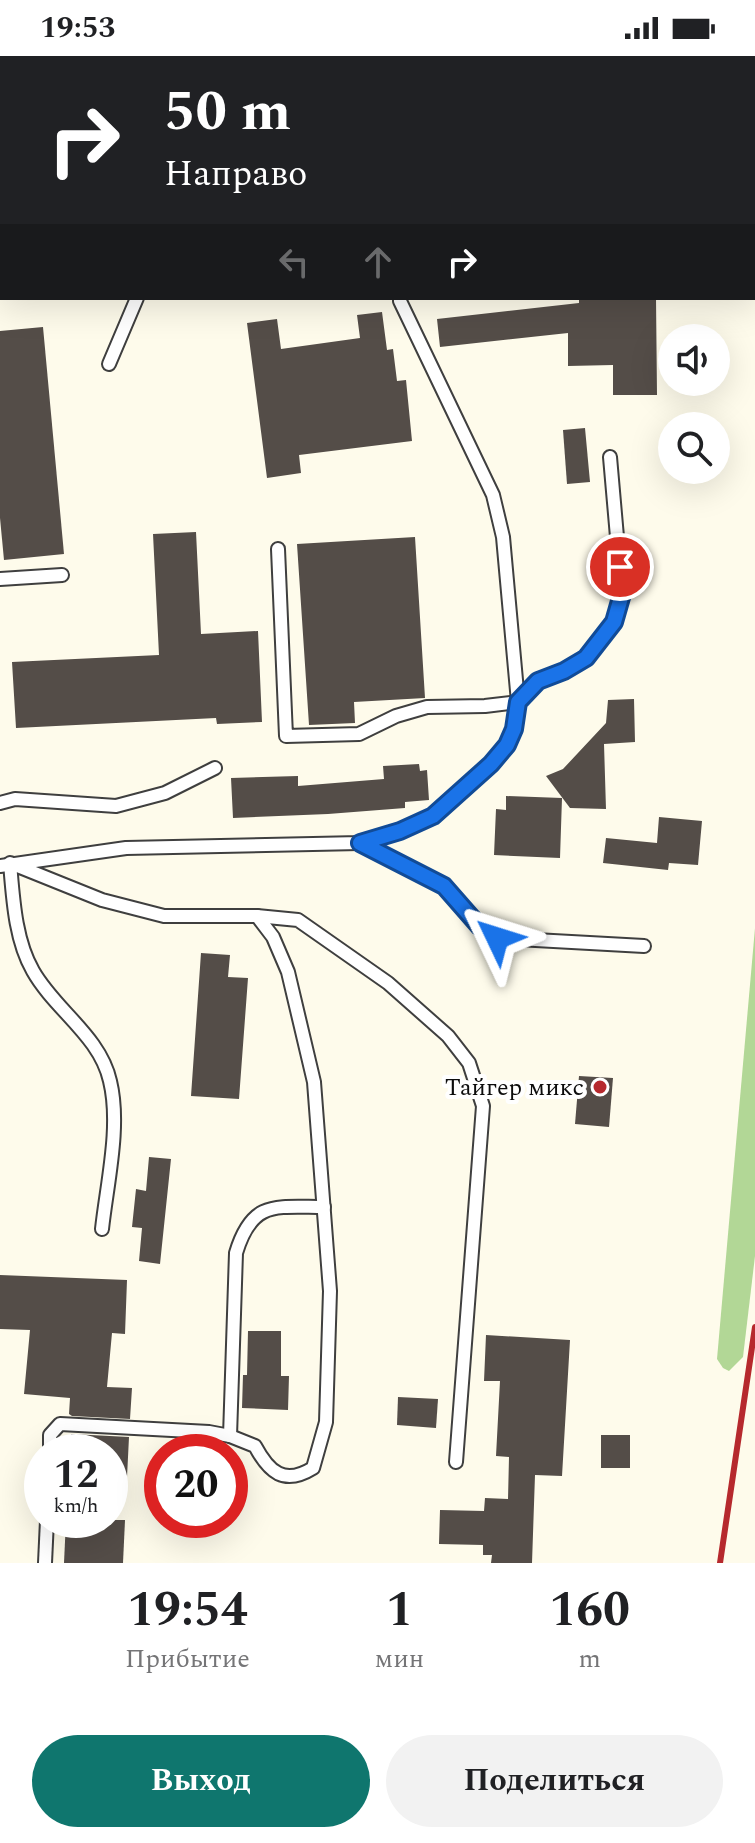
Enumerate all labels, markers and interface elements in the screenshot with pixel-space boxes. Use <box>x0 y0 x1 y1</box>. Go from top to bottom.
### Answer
text: 19:53 <box>40 5 115 51</box>
text: 50 m <box>164 70 291 155</box>
icon: right <box>32 88 136 192</box>
text: Направо <box>164 147 307 202</box>
icon: left <box>272 240 316 284</box>
icon: ahead <box>356 240 400 284</box>
icon: right <box>440 240 484 284</box>
map controls <box>658 324 730 484</box>
button: sound <box>658 324 730 396</box>
button: search <box>658 412 730 484</box>
pin <box>586 533 654 601</box>
icon: arrive <box>598 545 642 589</box>
position arrow <box>455 896 539 980</box>
place label: Тайгер микс <box>445 1070 584 1106</box>
marker: Тайгер микс <box>591 1078 609 1096</box>
speed limit sign: 20 <box>144 1434 248 1538</box>
text: 12 <box>54 1445 98 1506</box>
text: km/h <box>54 1491 99 1521</box>
text: 19:54 <box>127 1574 248 1647</box>
text: 1 <box>386 1574 413 1647</box>
text: 160 <box>549 1574 630 1647</box>
text: Прибытие <box>125 1639 250 1679</box>
text: мин <box>375 1639 424 1679</box>
text: m <box>578 1639 601 1679</box>
button: Выход <box>32 1735 370 1827</box>
button: Поделиться <box>386 1735 723 1827</box>

